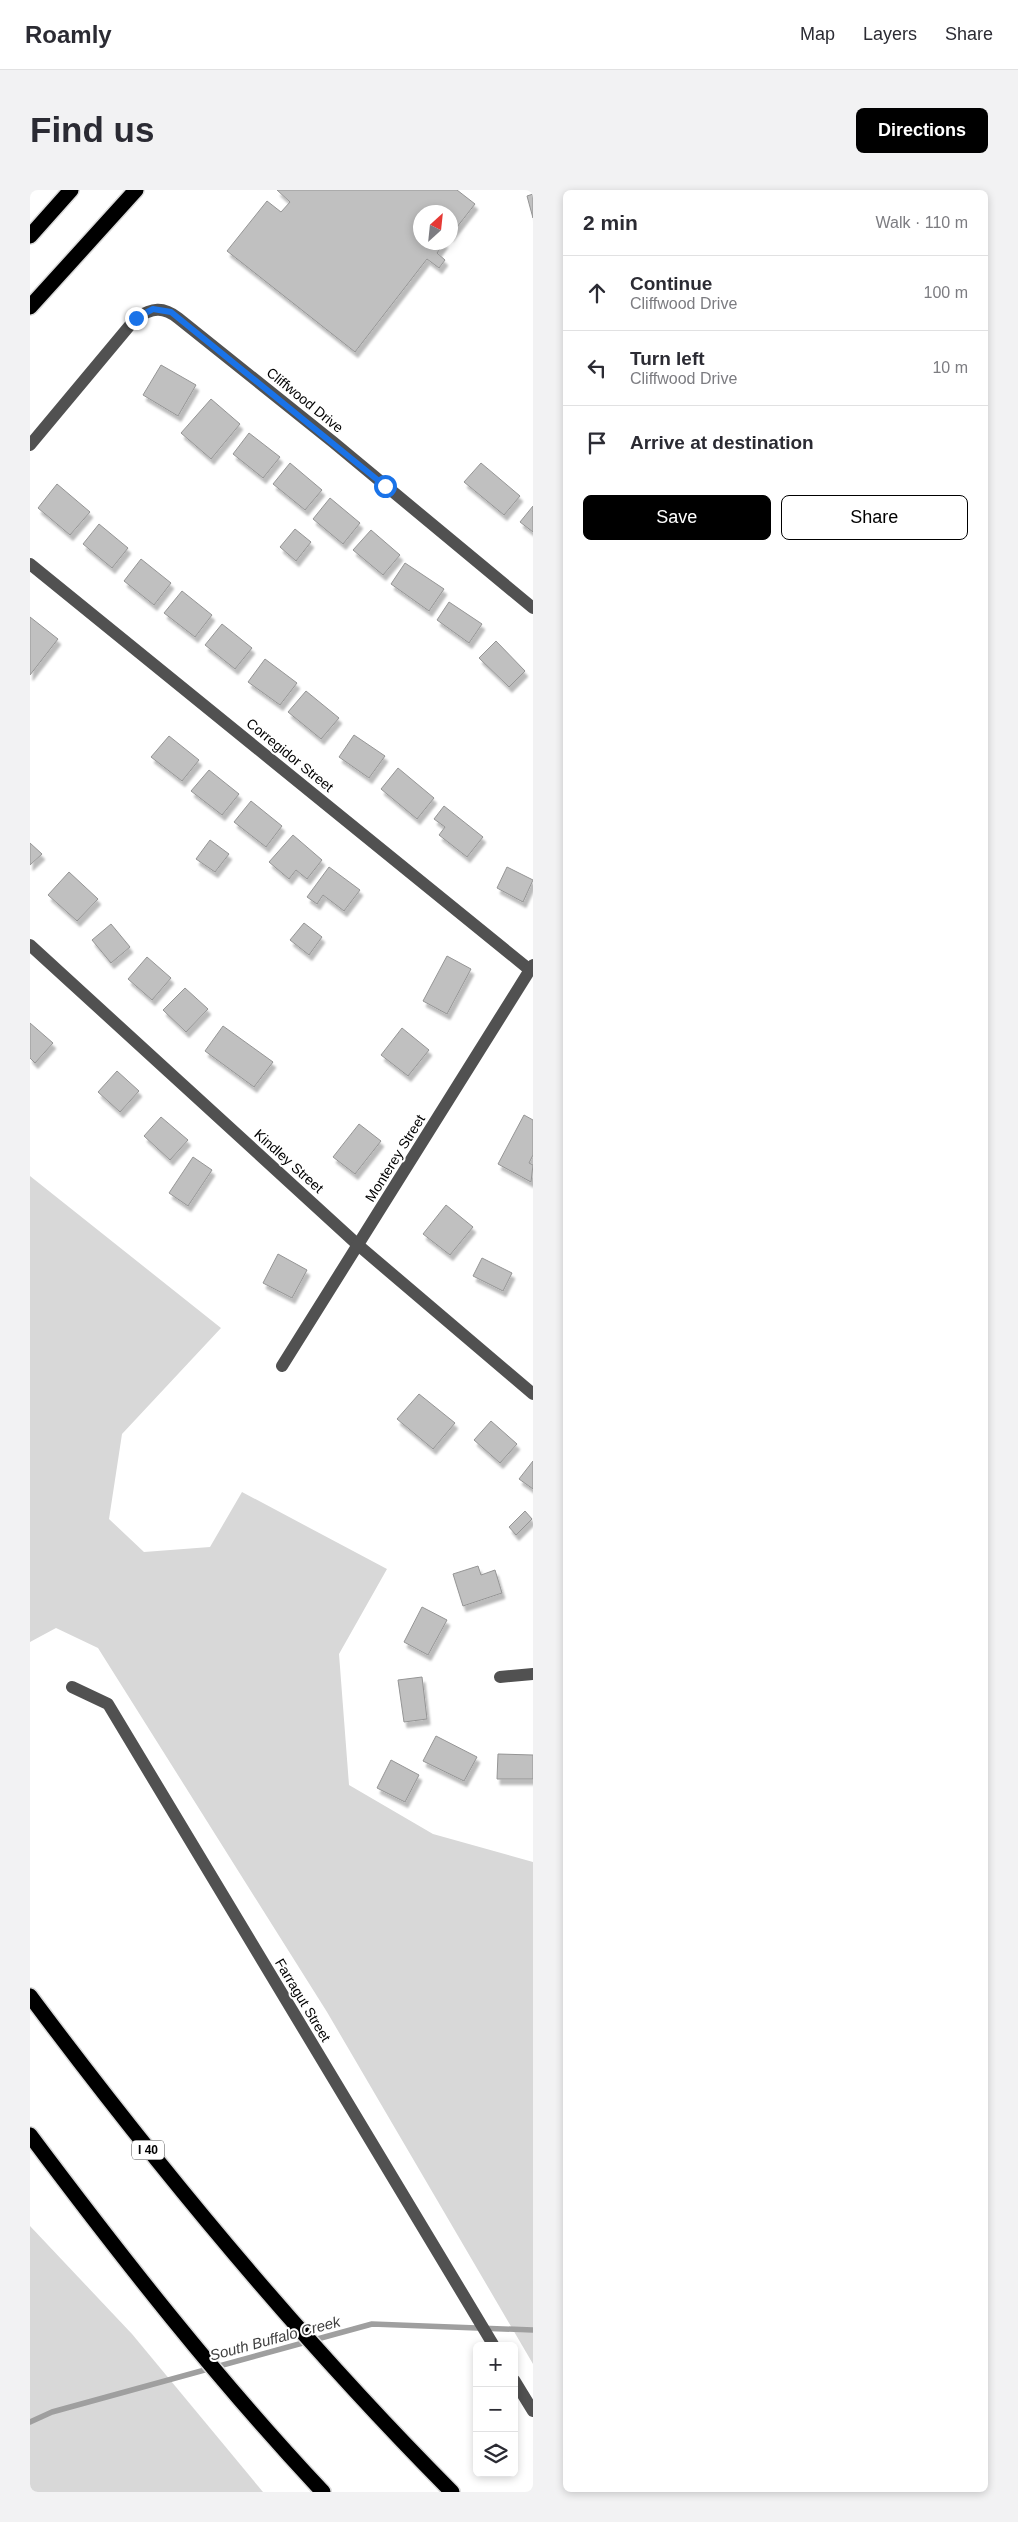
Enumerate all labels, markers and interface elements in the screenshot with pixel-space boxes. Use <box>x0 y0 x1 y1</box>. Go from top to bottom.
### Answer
text: Roamly <box>25 21 112 48</box>
text: Map <box>800 24 835 44</box>
text: Layers <box>863 24 917 44</box>
text: Share <box>945 24 993 44</box>
button: Directions <box>856 108 988 153</box>
text: Find us <box>30 110 154 149</box>
north arrow <box>413 205 458 250</box>
text: 2 min <box>583 211 638 234</box>
text: Walk · 110 m <box>876 214 968 231</box>
text: Continue <box>630 273 712 294</box>
icon: ahead <box>583 279 611 307</box>
text: 100 m <box>924 284 968 301</box>
text: Cliffwood Drive <box>630 295 737 312</box>
route end <box>125 307 148 330</box>
text: Turn left <box>630 348 705 369</box>
icon: left <box>583 354 611 382</box>
text: 10 m <box>932 359 968 376</box>
street label: Cliffwood Drive <box>263 364 347 436</box>
text: Cliffwood Drive <box>630 370 737 387</box>
icon: arrive <box>583 429 611 457</box>
text: Arrive at destination <box>630 432 814 453</box>
route start <box>374 475 397 498</box>
button: Save <box>583 495 771 540</box>
button: Share <box>781 495 968 540</box>
street label: Corregidor Street <box>243 715 337 795</box>
street label: Monterey Street <box>362 1111 428 1204</box>
street label: Kindley Street <box>251 1126 327 1196</box>
street label: Farragut Street <box>272 1956 334 2045</box>
road number: I 40 <box>132 2140 164 2160</box>
water label: South Buffalo Creek <box>208 2312 343 2364</box>
map controls <box>473 2342 518 2477</box>
button: + <box>473 2342 518 2387</box>
button: − <box>473 2387 518 2432</box>
button: layers <box>473 2432 518 2477</box>

